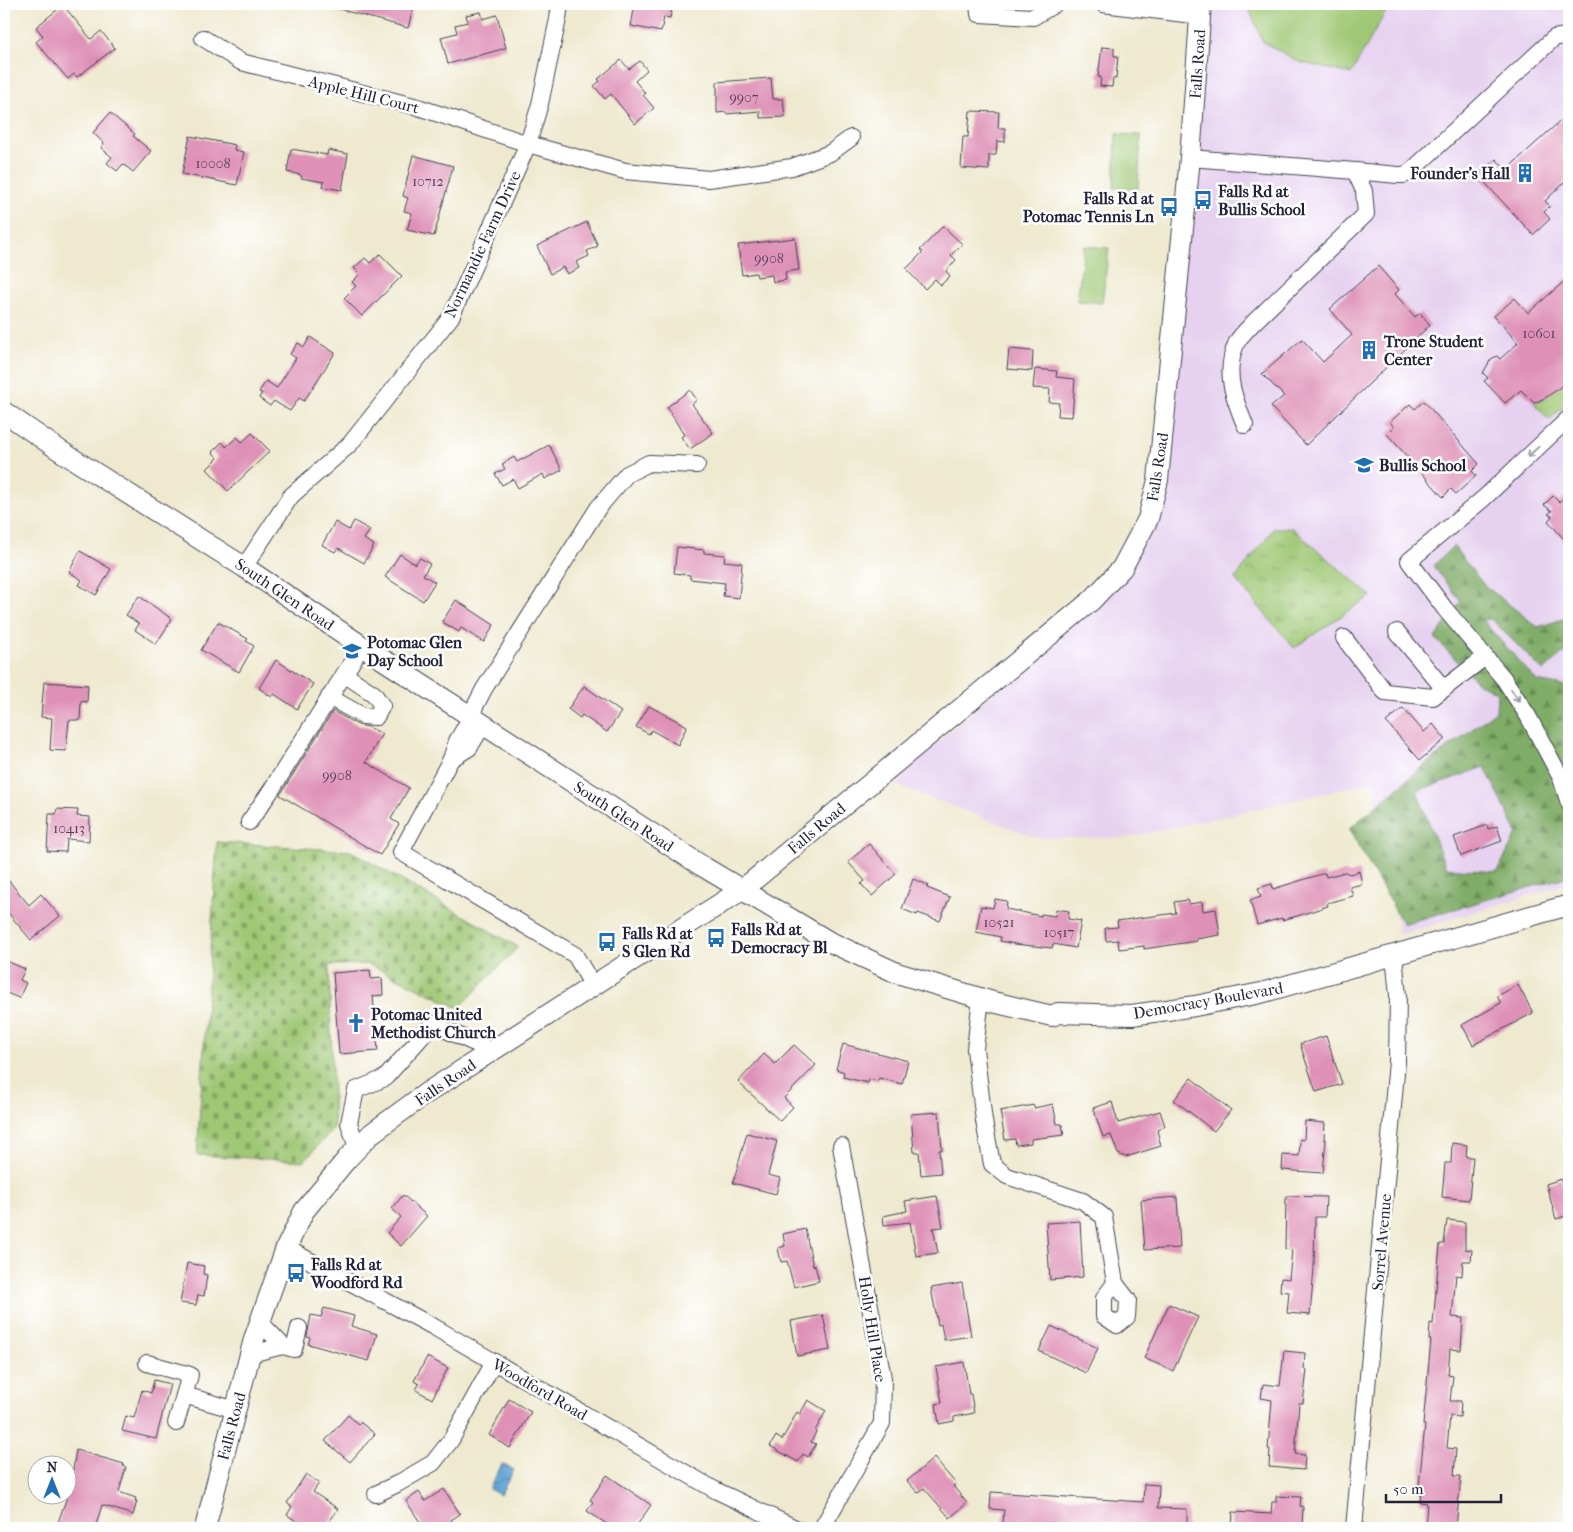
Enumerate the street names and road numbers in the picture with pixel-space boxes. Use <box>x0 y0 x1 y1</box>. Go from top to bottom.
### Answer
street label: Falls Road <box>1186 28 1209 99</box>
street label: Apple Hill Court <box>306 71 421 117</box>
street label: Normandie Farm Drive <box>440 168 525 321</box>
street label: Falls Road <box>1143 431 1172 503</box>
street label: South Glen Road <box>232 554 338 635</box>
street label: South Glen Road <box>570 777 677 856</box>
street label: Falls Road <box>784 799 849 858</box>
street label: Democracy Boulevard <box>1132 978 1285 1023</box>
street label: Falls Road <box>411 1055 480 1110</box>
street label: Sorrel Avenue <box>1368 1193 1395 1291</box>
street label: Holly Hill Place <box>855 1275 890 1384</box>
street label: Woodford Road <box>488 1354 591 1425</box>
street label: Falls Road <box>213 1390 250 1462</box>

